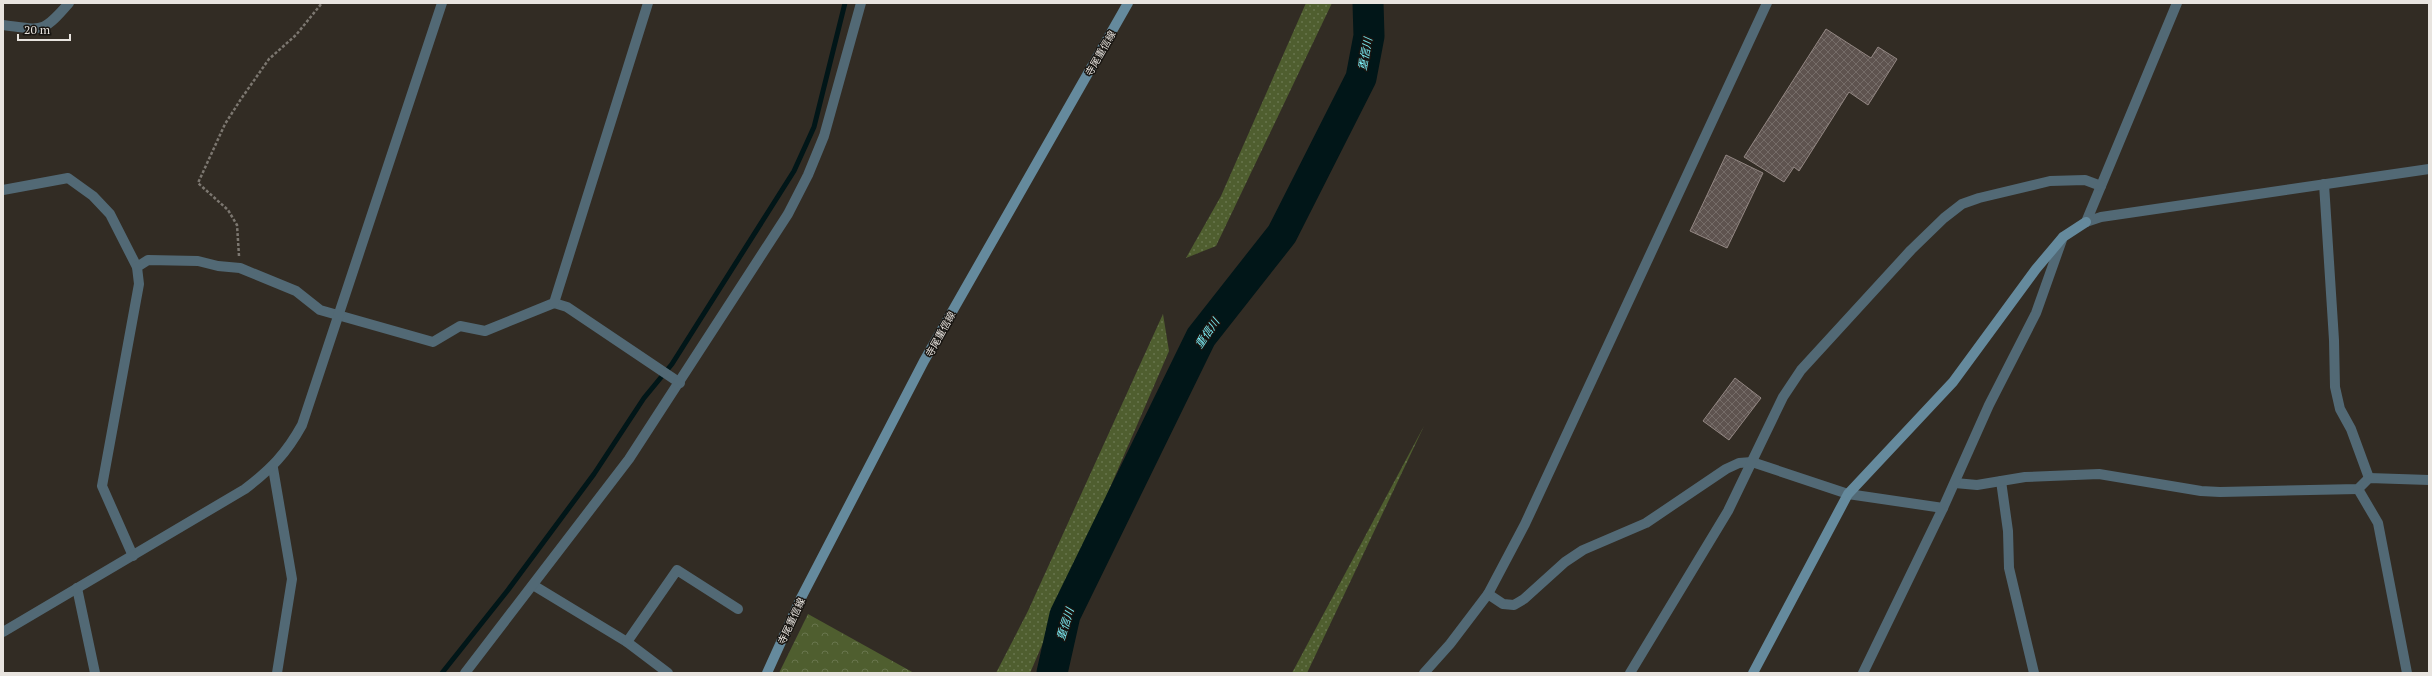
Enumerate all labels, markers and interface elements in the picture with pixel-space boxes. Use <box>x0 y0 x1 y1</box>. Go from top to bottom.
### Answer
scale bar <box>18 16 70 42</box>
text: 20 m <box>24 22 51 37</box>
street label: 寺尾重信線 <box>1082 28 1119 78</box>
water label: 重信川 <box>1355 36 1375 71</box>
street label: 寺尾重信線 <box>923 309 958 359</box>
water label: 重信川 <box>1192 315 1223 351</box>
street label: 寺尾重信線 <box>775 596 808 647</box>
water label: 重信川 <box>1053 605 1077 642</box>

